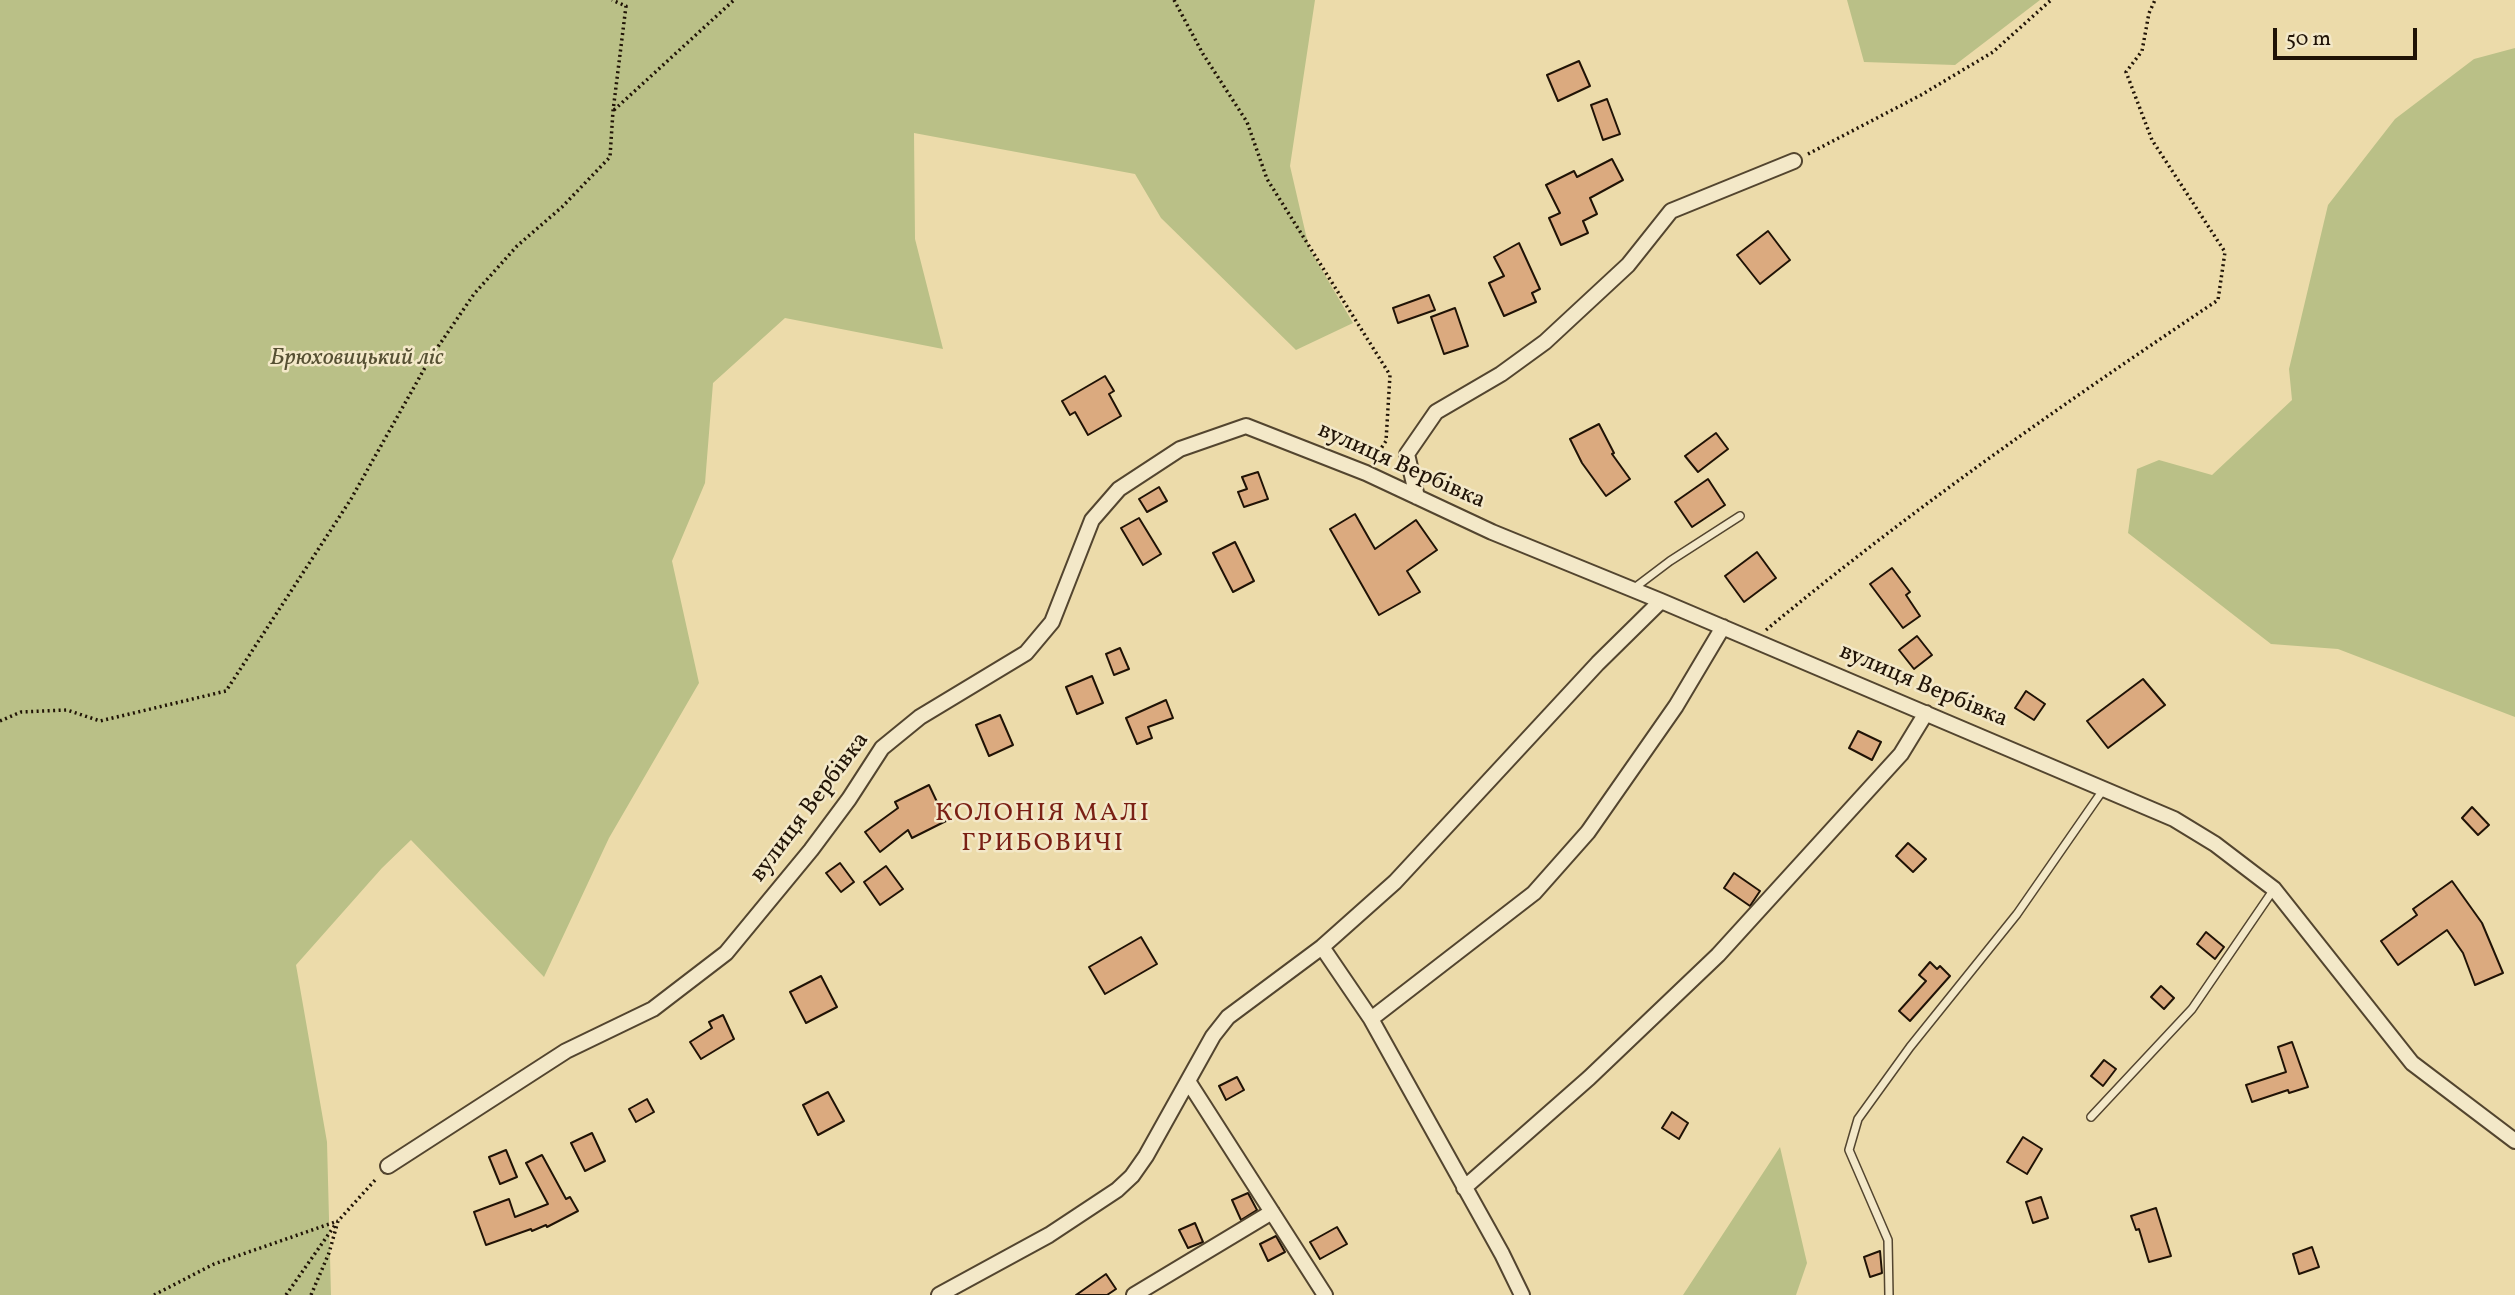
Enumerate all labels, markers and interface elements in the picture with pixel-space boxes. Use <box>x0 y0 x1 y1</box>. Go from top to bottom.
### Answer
scale bar <box>2277 14 2420 58</box>
text: 50 m <box>2286 25 2331 54</box>
park label: Брюховицький ліс <box>270 346 444 374</box>
street label: вулиця Вербівка <box>1313 417 1489 517</box>
street label: вулиця Вербівка <box>1834 639 2012 735</box>
street label: вулиця Вербівка <box>745 727 877 889</box>
district label: КОЛОНІЯ МАЛІ ГРИБОВИЧІ <box>937 799 1149 860</box>

